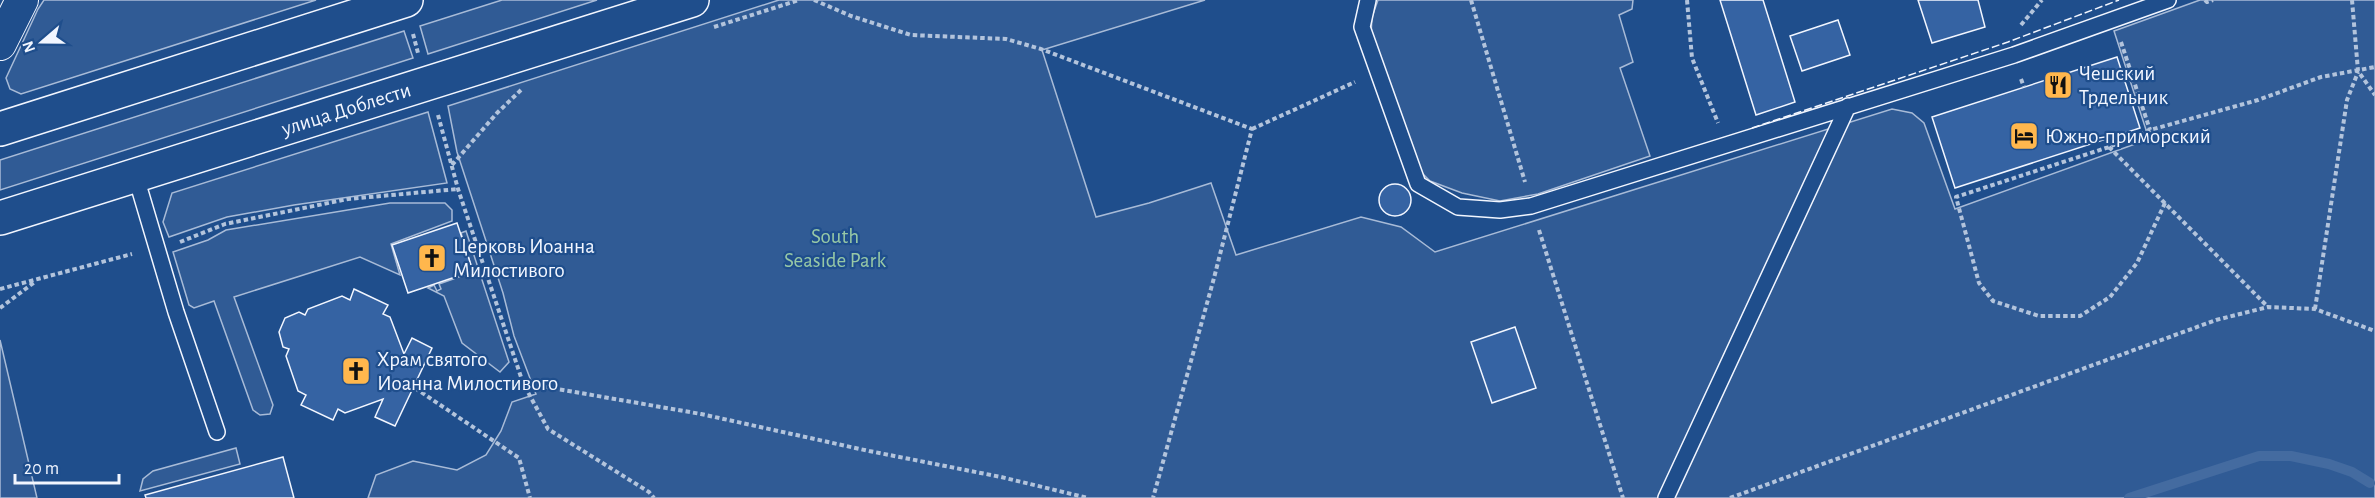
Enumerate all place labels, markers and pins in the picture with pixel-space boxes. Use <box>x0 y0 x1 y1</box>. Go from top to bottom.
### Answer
place label: Чешский Трдельник <box>2079 63 2168 108</box>
restaurant icon: Чешский Трдельник <box>2042 69 2074 101</box>
hotel icon: Южно-приморский <box>2008 120 2040 152</box>
place label: Южно-приморский <box>2045 126 2211 147</box>
place label: Церковь Иоанна Милостивого <box>453 236 595 281</box>
church icon: Церковь Иоанна Милостивого <box>416 242 448 274</box>
place label: Храм святого Иоанна Милостивого <box>377 349 558 394</box>
church icon: Храм святого Иоанна Милостивого <box>340 355 372 387</box>

